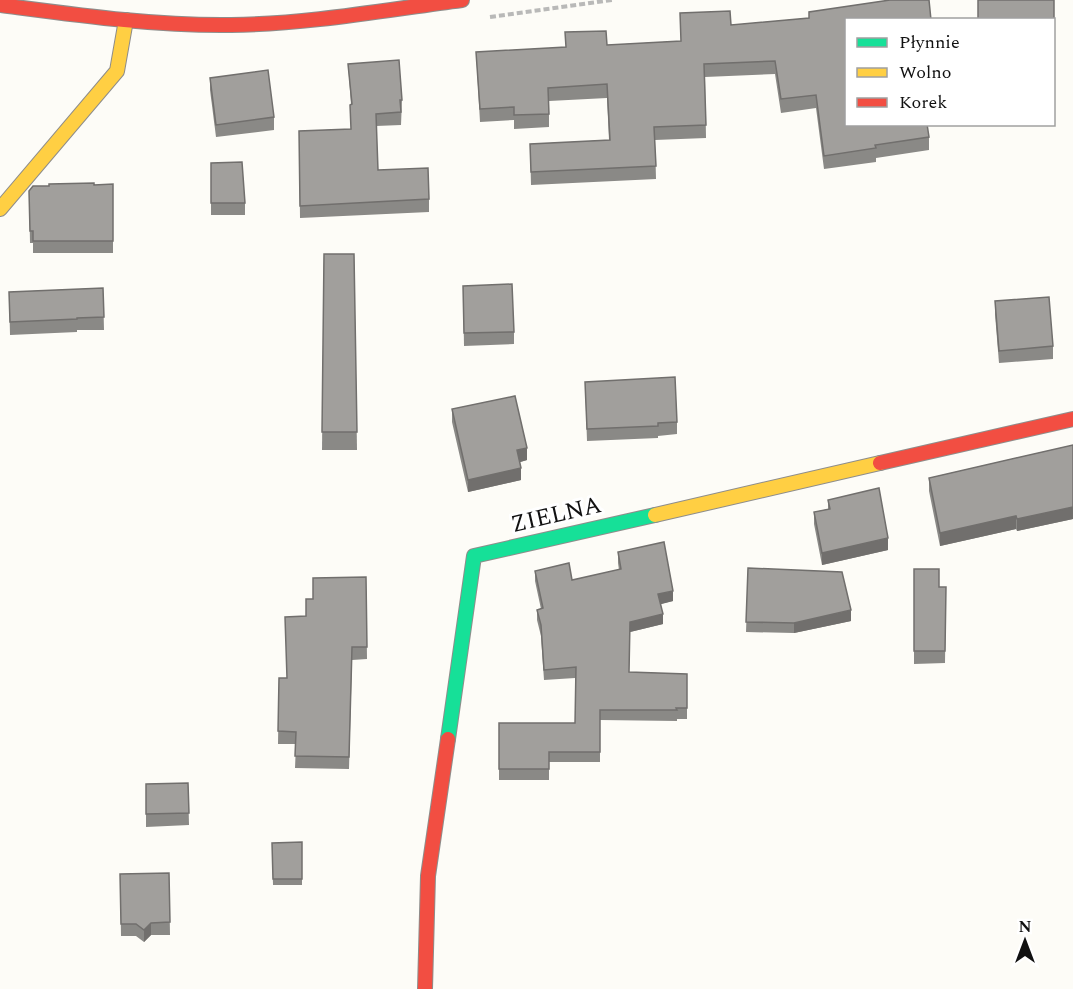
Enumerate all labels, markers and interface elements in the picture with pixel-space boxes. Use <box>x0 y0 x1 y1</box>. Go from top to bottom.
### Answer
legend <box>845 18 1055 126</box>
text: Płynnie <box>899 29 960 56</box>
text: Wolno <box>899 59 952 86</box>
text: Korek <box>899 89 947 116</box>
street label: ZIELNA <box>507 487 605 543</box>
north arrow <box>995 911 1055 971</box>
text: N <box>1018 915 1032 939</box>

